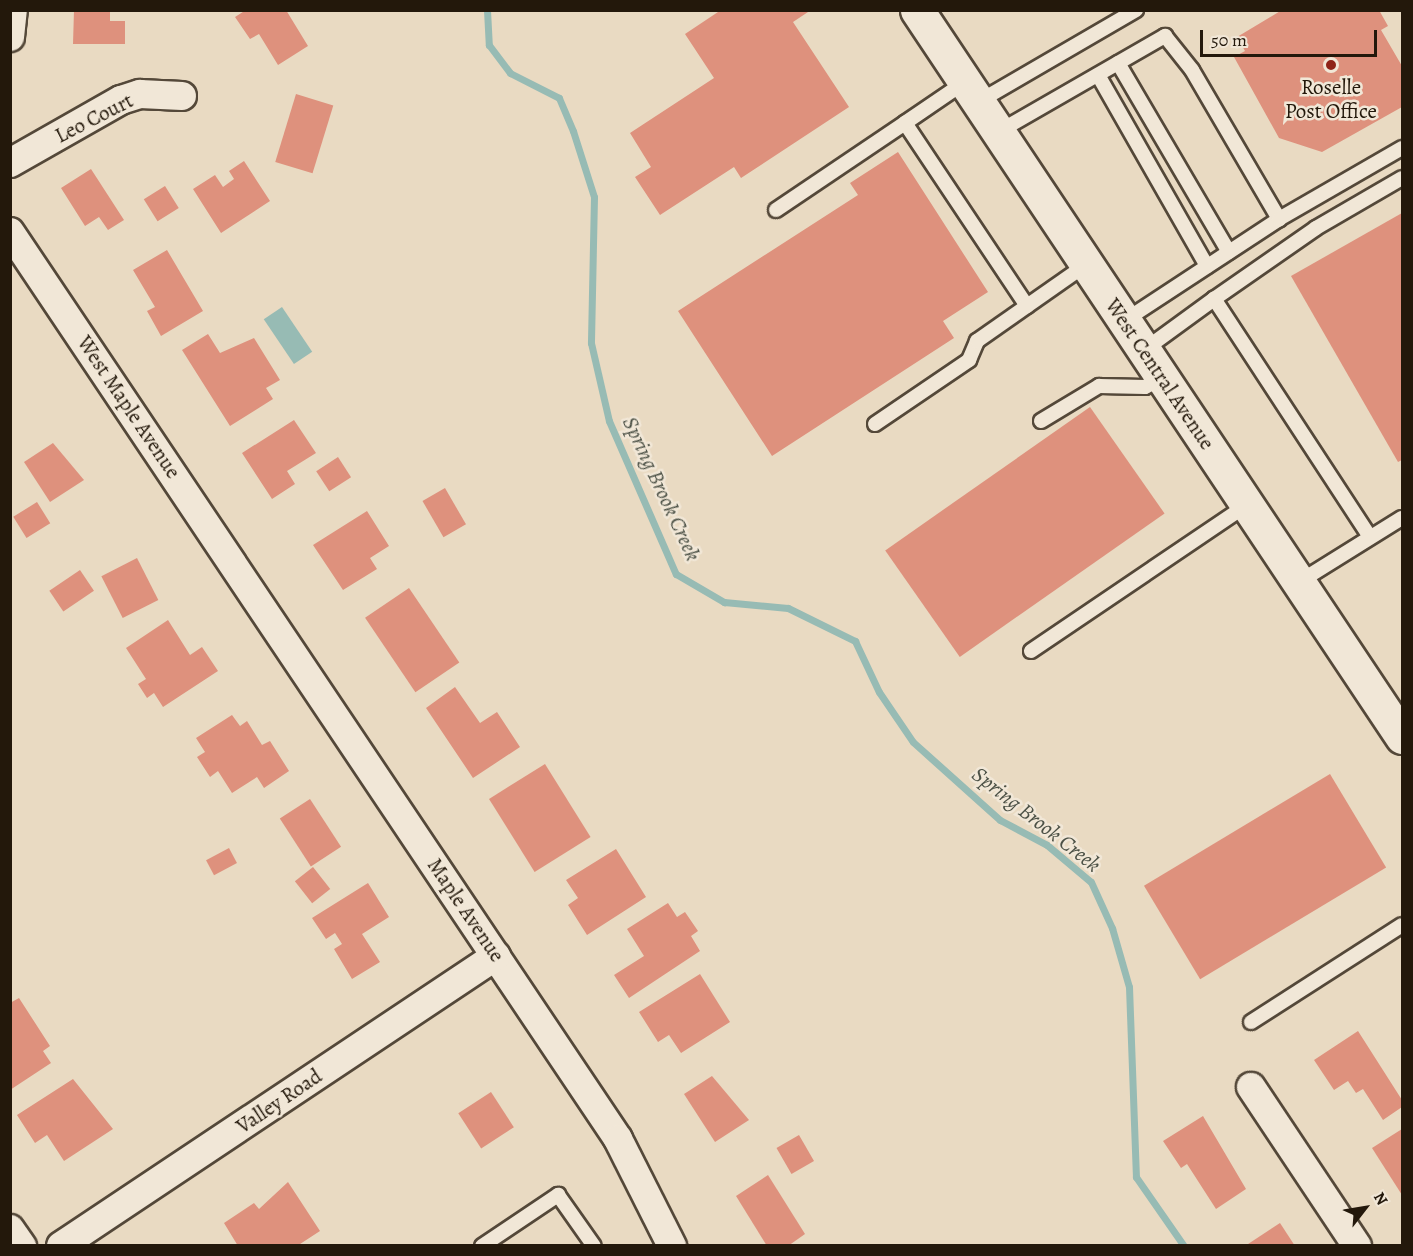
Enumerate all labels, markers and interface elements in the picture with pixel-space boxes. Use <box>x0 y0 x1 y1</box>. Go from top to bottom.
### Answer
scale bar <box>1203 18 1380 56</box>
text: 50 m <box>1211 28 1247 52</box>
marker: Roselle Post Office <box>1324 58 1338 72</box>
place label: Roselle Post Office <box>1285 74 1377 124</box>
street label: Leo Court <box>51 88 137 148</box>
street label: West Central Avenue <box>1100 294 1220 454</box>
street label: West Maple Avenue <box>72 331 186 483</box>
water label: Spring Brook Creek <box>616 413 706 565</box>
water label: Spring Brook Creek <box>966 762 1106 878</box>
street label: Maple Avenue <box>422 853 510 967</box>
street label: Valley Road <box>231 1063 327 1139</box>
north arrow <box>1335 1178 1395 1238</box>
text: N <box>1368 1188 1393 1209</box>

